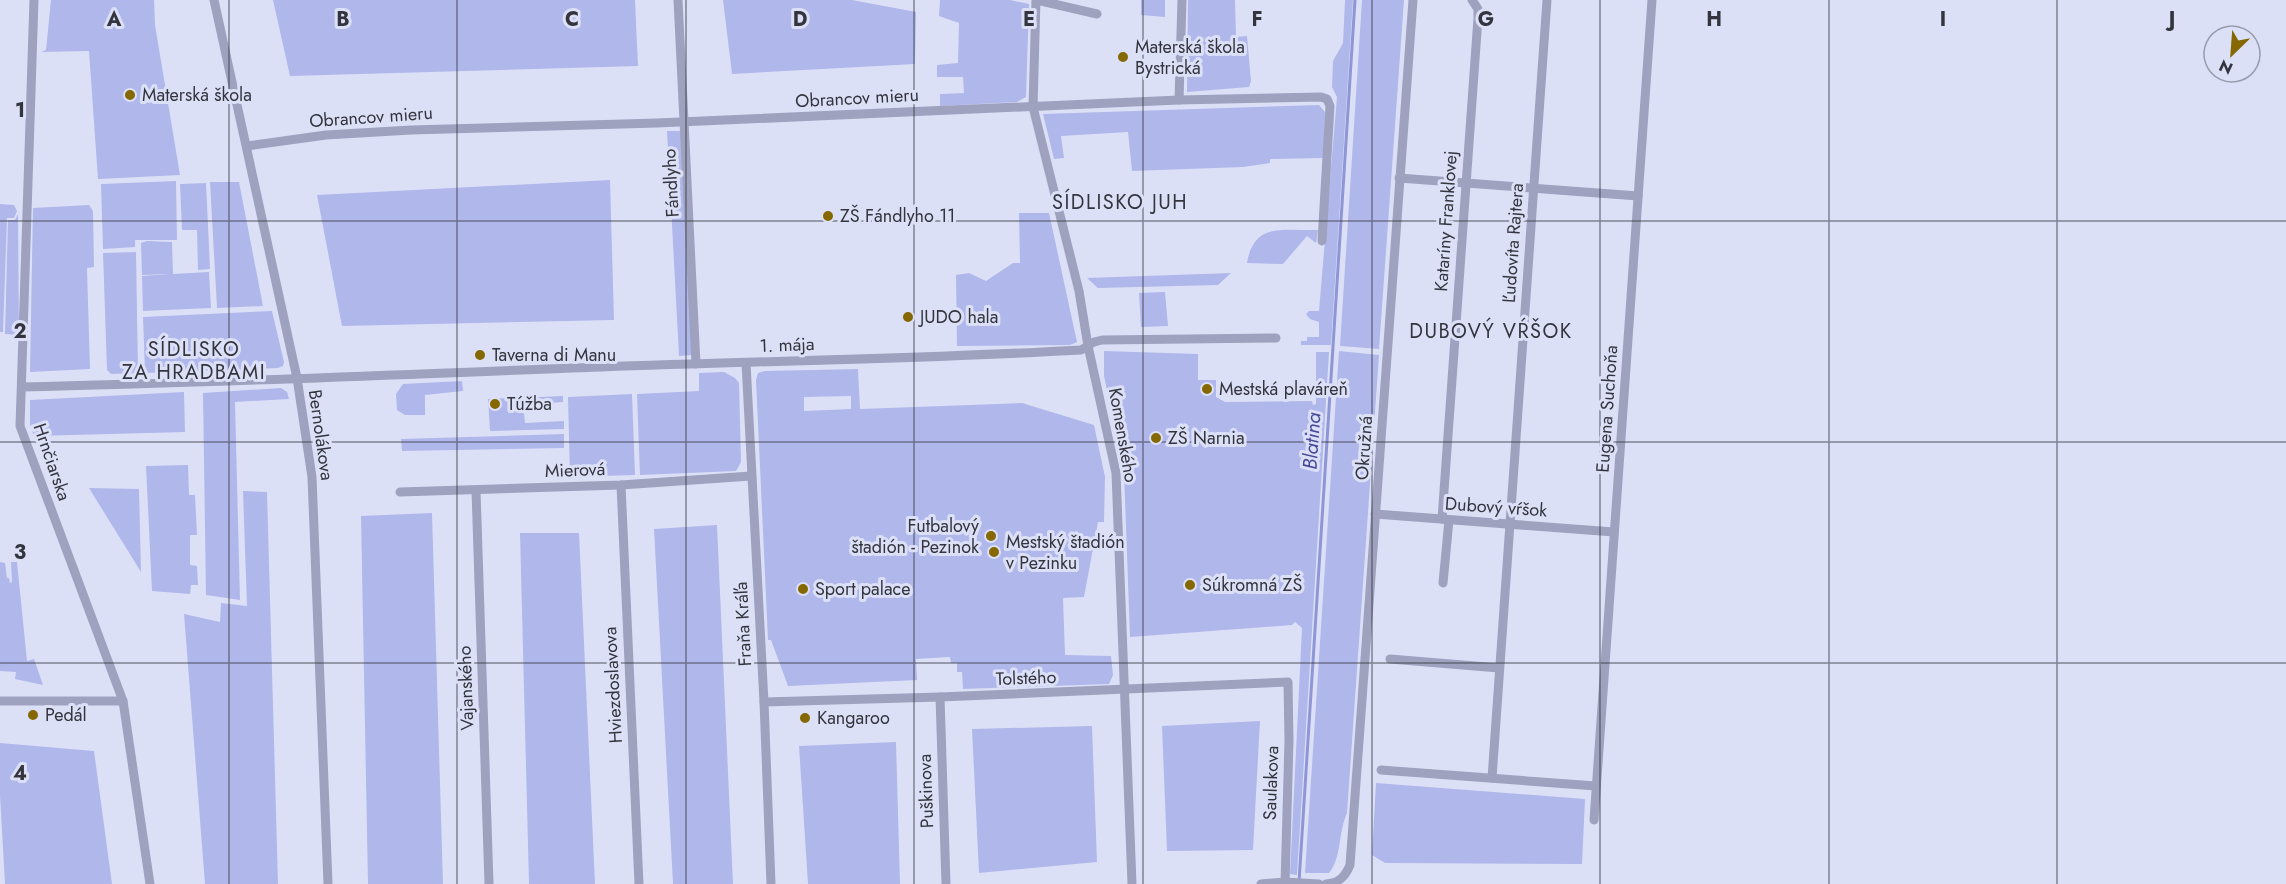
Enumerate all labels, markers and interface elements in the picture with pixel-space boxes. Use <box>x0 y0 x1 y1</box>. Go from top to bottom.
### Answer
text: A <box>106 5 122 34</box>
text: B <box>336 5 350 34</box>
text: C <box>565 5 579 34</box>
text: D <box>793 5 807 34</box>
text: E <box>1023 5 1035 34</box>
text: F <box>1251 5 1263 34</box>
text: G <box>1478 5 1494 34</box>
text: H <box>1706 5 1722 34</box>
text: I <box>1940 5 1946 34</box>
text: J <box>2165 5 2175 34</box>
north arrow <box>2202 24 2262 84</box>
place label: Materská škola Bystrická <box>1135 34 1245 81</box>
marker: Materská škola Bystrická <box>1116 50 1130 64</box>
text: N <box>2215 54 2236 80</box>
place label: Materská škola <box>142 82 252 108</box>
street label: Obrancov mieru <box>794 82 920 114</box>
marker: Materská škola <box>123 88 137 102</box>
text: 1 <box>15 96 25 125</box>
street label: Obrancov mieru <box>308 100 434 134</box>
street label: Fándlyho <box>656 148 686 218</box>
street label: Kataríny Franklovej <box>1428 150 1464 292</box>
street label: Ľudovíta Rajtera <box>1496 182 1530 304</box>
district label: SÍDLISKO JUH <box>1052 188 1188 217</box>
place label: ZŠ Fándlyho 11 <box>840 203 955 229</box>
marker: ZŠ Fándlyho 11 <box>821 209 835 223</box>
place label: JUDO hala <box>918 304 998 330</box>
marker: JUDO hala <box>901 310 915 324</box>
text: 2 <box>13 317 27 346</box>
district label: DUBOVÝ VŔŠOK <box>1409 317 1573 346</box>
street label: 1. mája <box>759 331 815 359</box>
district label: SÍDLISKO ZA HRADBAMI <box>122 335 266 387</box>
place label: Taverna di Manu <box>492 342 616 368</box>
street label: Eugena Suchoňa <box>1590 344 1624 474</box>
marker: Taverna di Manu <box>473 348 487 362</box>
place label: Mestská plaváreň <box>1219 376 1348 402</box>
marker: Mestská plaváreň <box>1200 382 1214 396</box>
street label: Komenského <box>1102 386 1144 485</box>
street label: Bernolákova <box>302 388 340 482</box>
place label: Túžba <box>507 391 552 417</box>
marker: Túžba <box>488 397 502 411</box>
water label: Blatina <box>1296 411 1328 471</box>
street label: Okružná <box>1349 415 1379 481</box>
street label: Hrnčiarska <box>27 420 77 504</box>
place label: ZŠ Narnia <box>1168 425 1245 451</box>
marker: ZŠ Narnia <box>1149 431 1163 445</box>
street label: Mierová <box>544 456 606 484</box>
street label: Dubový vŕšok <box>1444 490 1548 524</box>
place label: Futbalový štadión - Pezinok <box>851 513 979 560</box>
marker: Futbalový štadión - Pezinok <box>984 529 998 543</box>
place label: Mestský štadión v Pezinku <box>1006 529 1125 576</box>
text: 3 <box>14 538 26 567</box>
marker: Mestský štadión v Pezinku <box>987 545 1001 559</box>
place label: Súkromná ZŠ <box>1202 572 1302 598</box>
place label: Sport palace <box>815 576 910 602</box>
marker: Súkromná ZŠ <box>1183 578 1197 592</box>
street label: Fraňa Kráľa <box>728 581 758 667</box>
marker: Sport palace <box>796 582 810 596</box>
street label: Hviezdoslavova <box>597 626 629 744</box>
street label: Vajanského <box>452 645 480 731</box>
street label: Tolstého <box>995 664 1057 692</box>
place label: Pedál <box>45 702 87 728</box>
place label: Kangaroo <box>817 705 890 731</box>
marker: Pedál <box>26 708 40 722</box>
marker: Kangaroo <box>798 711 812 725</box>
street label: Saulakova <box>1257 745 1285 821</box>
street label: Puškinova <box>912 753 940 829</box>
text: 4 <box>13 759 27 788</box>

